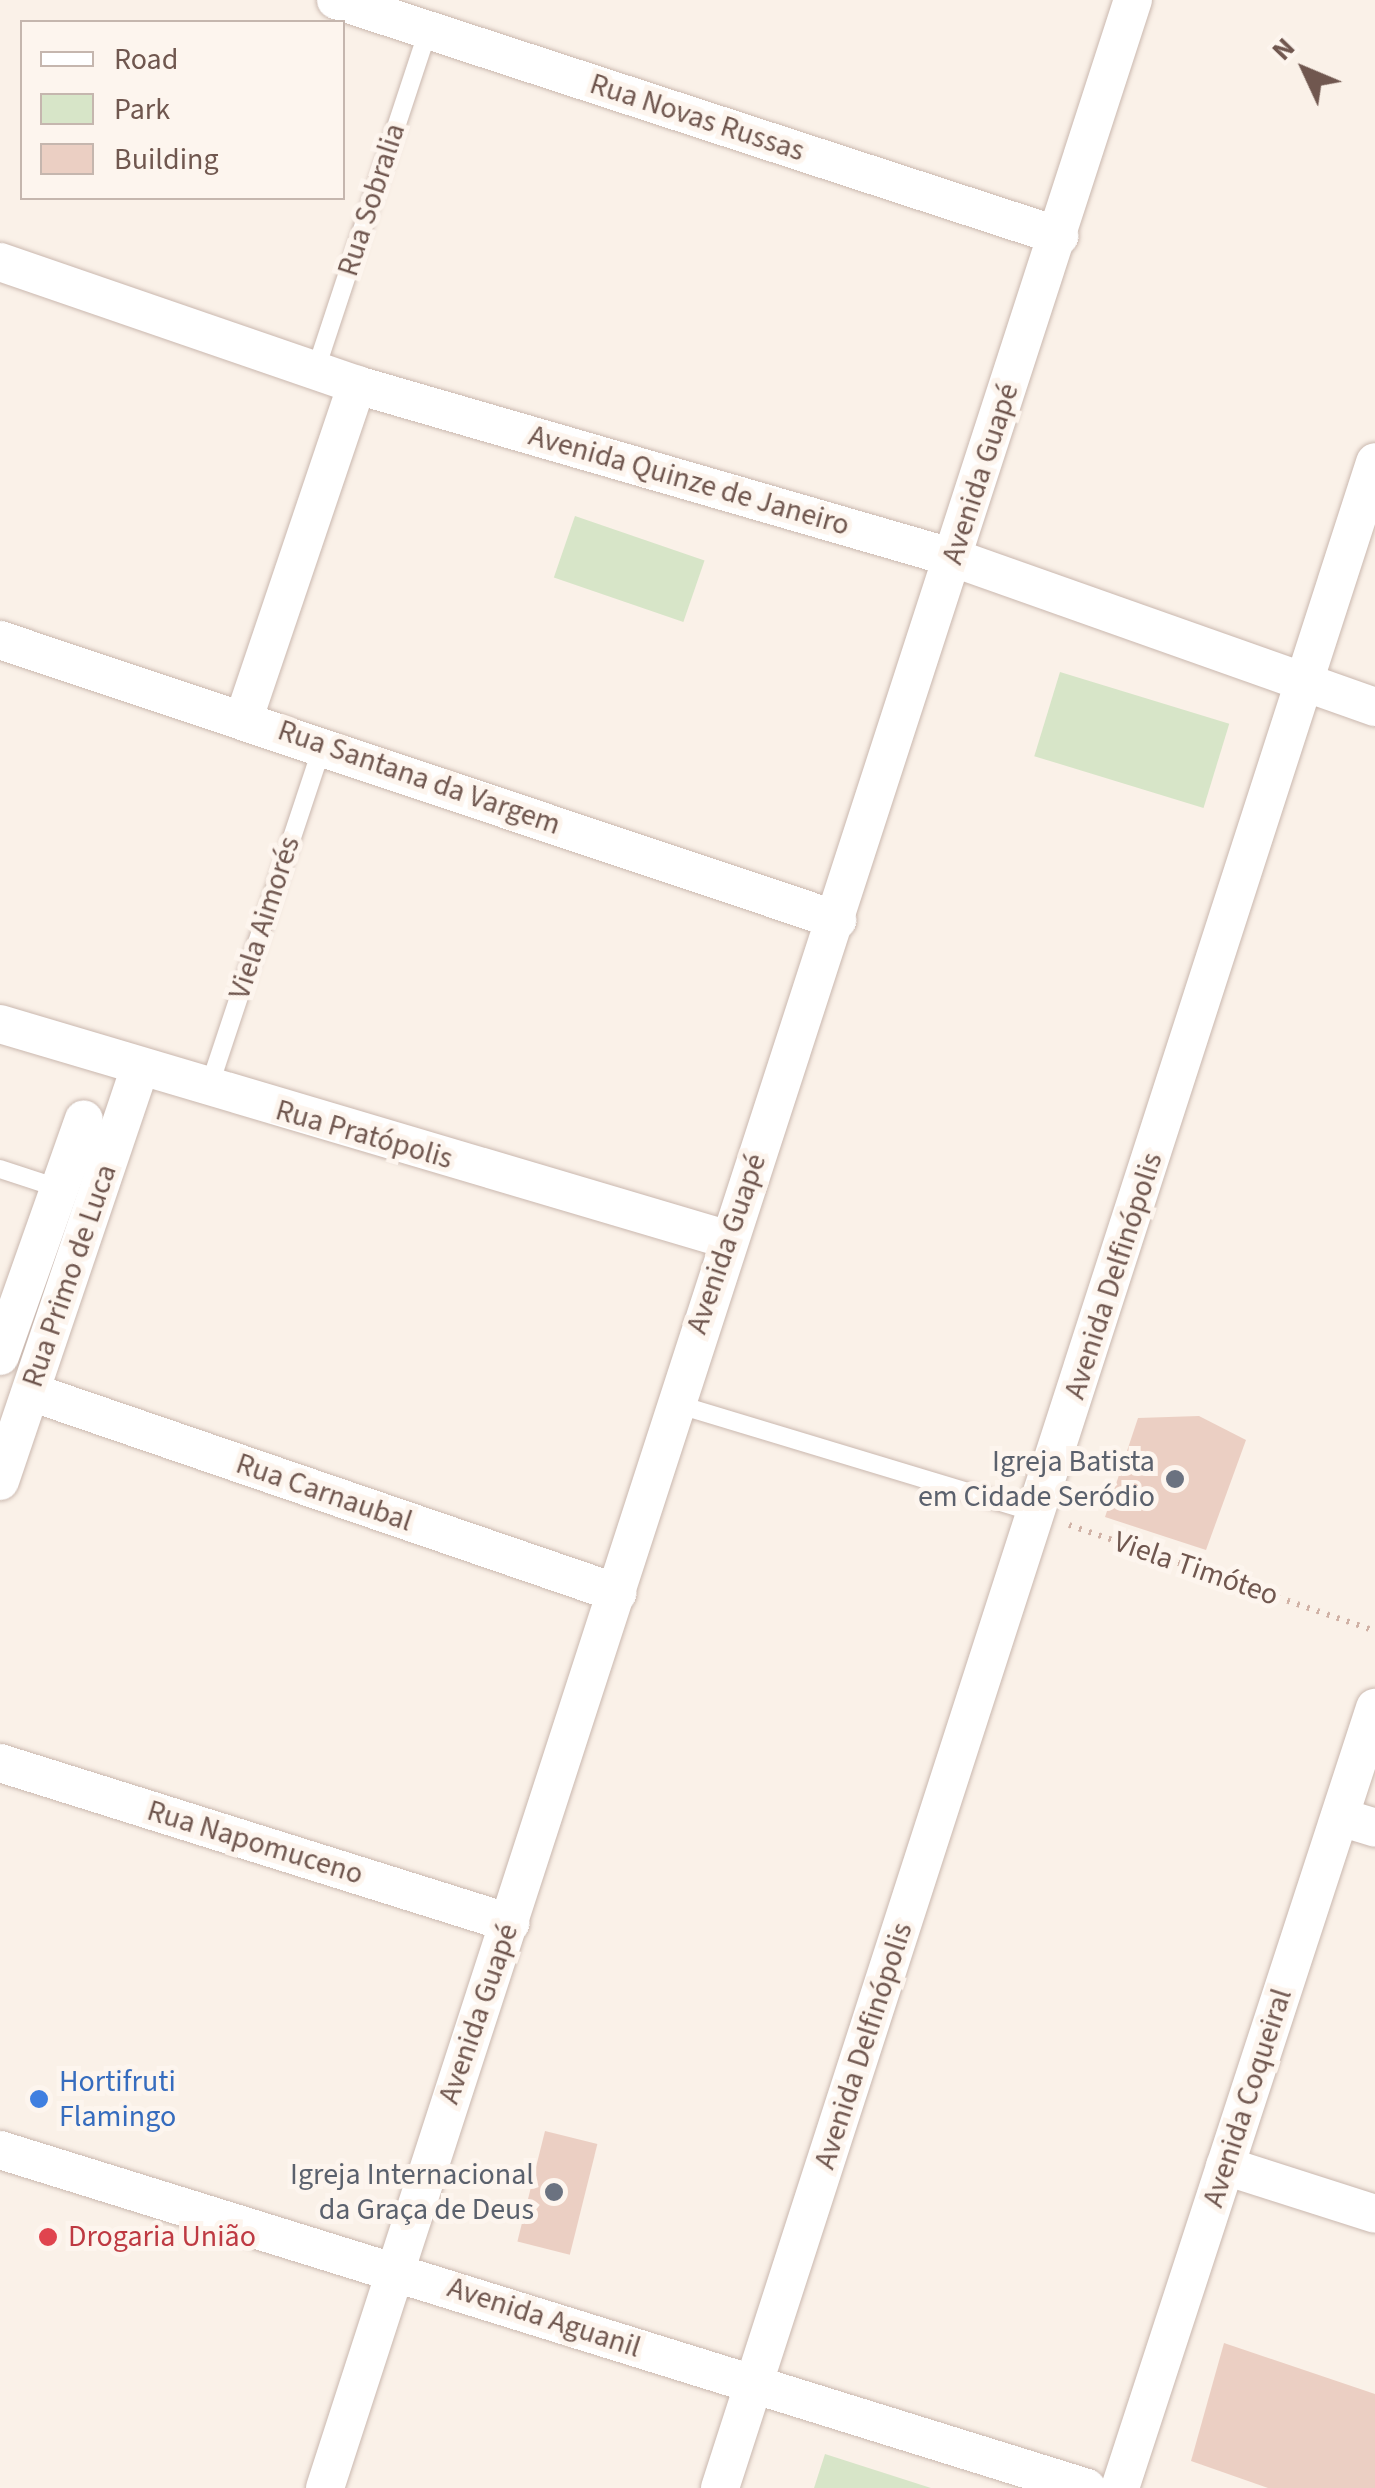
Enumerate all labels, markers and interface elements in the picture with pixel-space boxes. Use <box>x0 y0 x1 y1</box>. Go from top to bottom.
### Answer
legend <box>20 20 345 200</box>
north arrow <box>1255 20 1355 120</box>
text: N <box>1263 29 1304 70</box>
text: Road <box>114 38 178 81</box>
street label: Rua Novas Russas <box>585 66 809 170</box>
text: Park <box>114 88 170 131</box>
street label: Rua Sobralia <box>330 119 414 281</box>
text: Building <box>114 138 219 181</box>
street label: Avenida Guapé <box>935 379 1027 569</box>
street label: Avenida Quinze de Janeiro <box>525 418 853 544</box>
street label: Rua Santana da Vargem <box>273 713 565 843</box>
street label: Viela Aimorés <box>222 832 308 1004</box>
street label: Rua Pratópolis <box>271 1093 457 1177</box>
street label: Avenida Delfinópolis <box>1057 1148 1171 1404</box>
street label: Avenida Guapé <box>679 1149 775 1339</box>
street label: Rua Primo de Luca <box>15 1160 125 1392</box>
place label: Igreja Batista em Cidade Seródio <box>918 1444 1155 1514</box>
street label: Rua Carnaubal <box>231 1446 417 1540</box>
marker: Igreja Batista em Cidade Seródio <box>1164 1468 1186 1490</box>
street label: Viela Timóteo <box>1109 1524 1283 1614</box>
street label: Rua Napomuceno <box>143 1793 367 1893</box>
street label: Avenida Delfinópolis <box>807 1918 921 2174</box>
street label: Avenida Guapé <box>431 1919 527 2109</box>
street label: Avenida Coqueiral <box>1196 1984 1300 2212</box>
place label: Hortifruti Flamingo <box>59 2064 176 2134</box>
marker: Hortifruti Flamingo <box>28 2088 50 2110</box>
place label: Igreja Internacional da Graça de Deus <box>290 2157 534 2228</box>
marker: Igreja Internacional da Graça de Deus <box>543 2181 565 2203</box>
place label: Drogaria União <box>68 2219 256 2255</box>
marker: Drogaria União <box>37 2226 59 2248</box>
street label: Avenida Aguanil <box>443 2270 645 2366</box>

